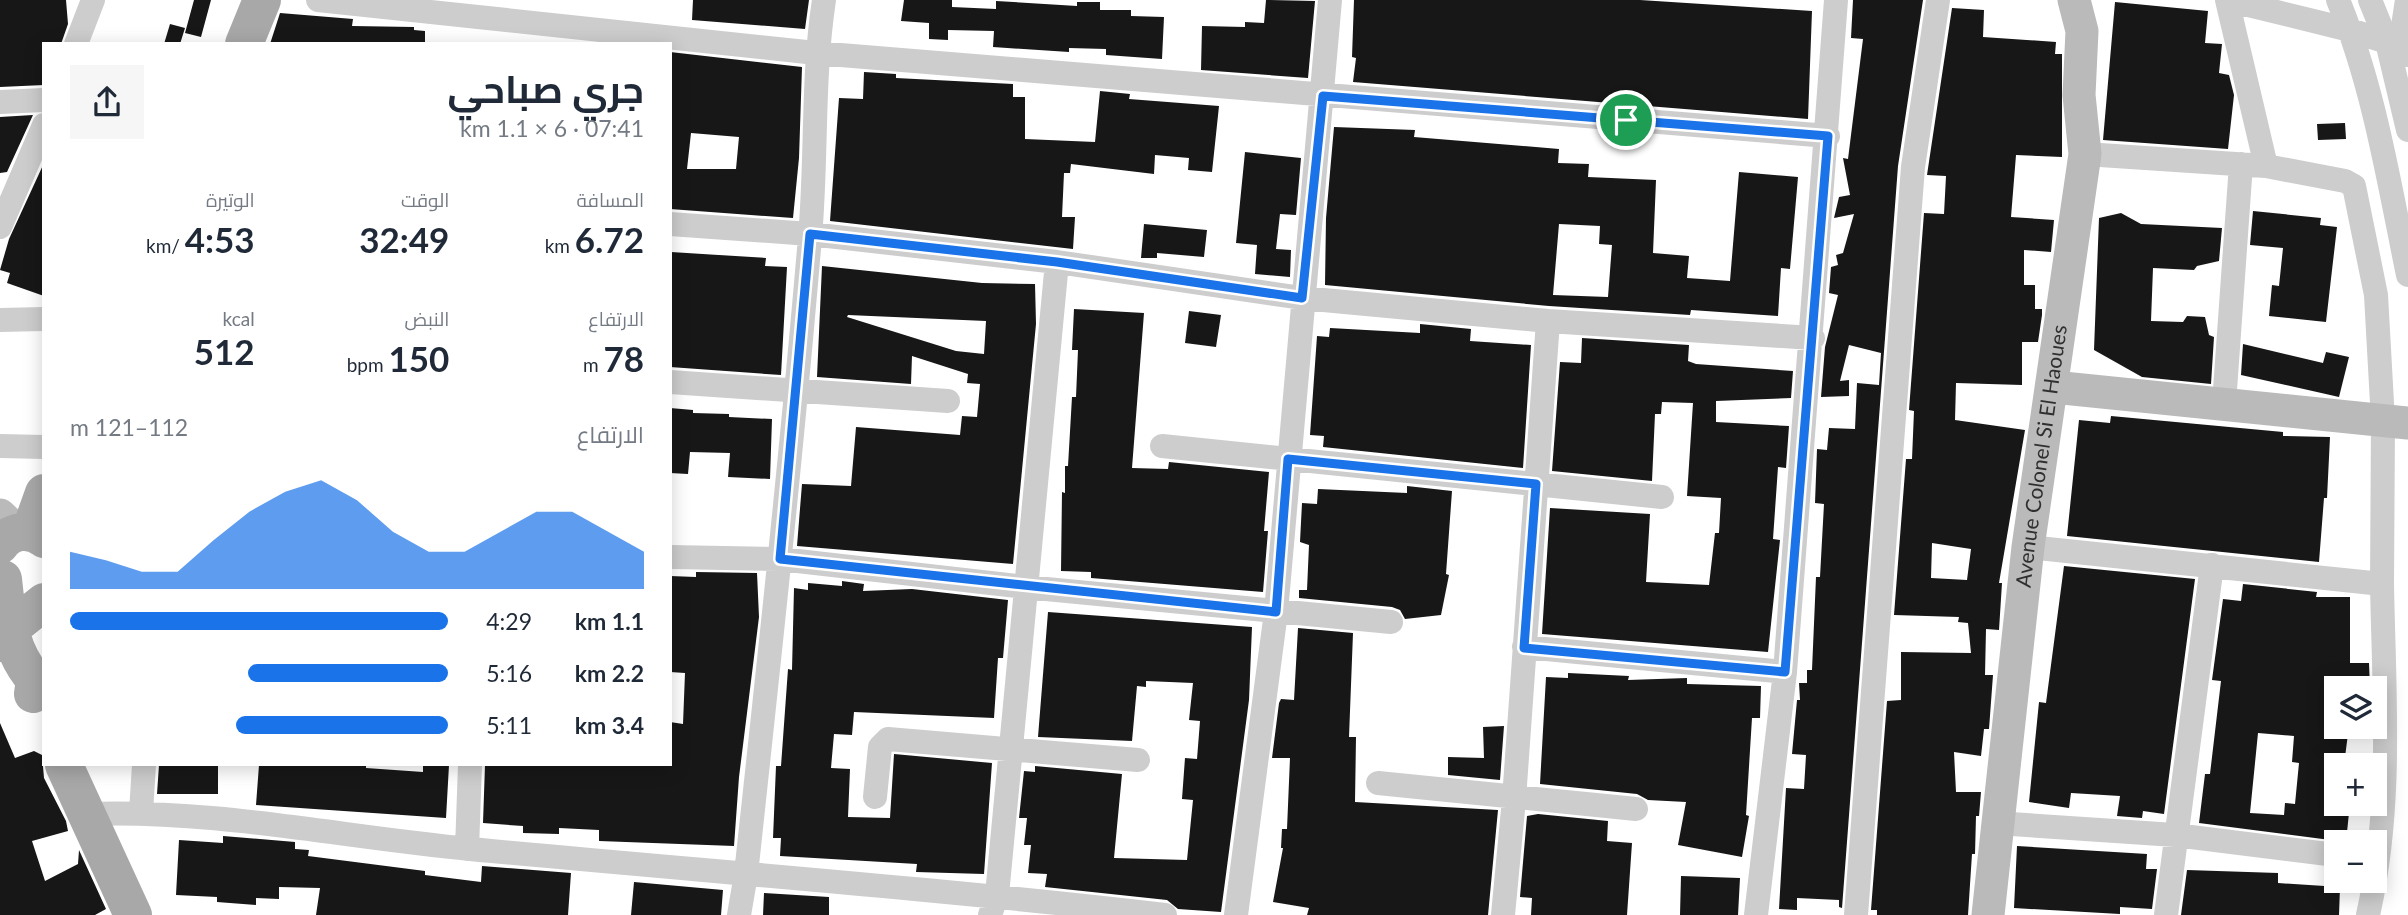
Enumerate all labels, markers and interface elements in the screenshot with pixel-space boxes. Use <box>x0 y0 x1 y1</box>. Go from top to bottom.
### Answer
button: share <box>70 65 144 139</box>
text: جري صباحي <box>448 65 644 111</box>
pin <box>1596 90 1656 150</box>
icon: arrive <box>1607 101 1645 139</box>
text: 07:41 · 6 × 1.1 km <box>460 114 644 142</box>
text: الوتيرة <box>206 188 255 211</box>
text: الوقت <box>401 188 449 211</box>
text: المسافة <box>576 188 644 211</box>
text: 4:53 <box>185 218 255 260</box>
text: 32:49 <box>359 218 449 260</box>
text: 6.72 <box>575 218 644 260</box>
text: /km <box>146 234 185 257</box>
text: km <box>545 234 575 257</box>
text: kcal <box>223 307 255 330</box>
text: النبض <box>405 307 449 330</box>
text: الارتفاع <box>588 307 644 330</box>
street label: Avenue Colonel Si El Haoues <box>2010 323 2071 589</box>
text: 512 <box>194 330 255 372</box>
text: 150 <box>388 337 449 379</box>
text: 78 <box>603 337 644 379</box>
text: bpm <box>347 353 388 376</box>
text: m <box>583 353 603 376</box>
text: 112–121 m <box>70 413 188 441</box>
text: الارتفاع <box>577 420 644 448</box>
text: 4:29 <box>486 607 532 635</box>
text: 1.1 km <box>575 607 644 635</box>
text: 5:16 <box>486 659 532 687</box>
text: 2.2 km <box>575 659 644 687</box>
map controls <box>2324 676 2387 893</box>
button: layers <box>2324 676 2387 739</box>
text: 5:11 <box>486 711 532 739</box>
text: 3.4 km <box>575 711 644 739</box>
button: + <box>2324 753 2387 816</box>
button: − <box>2324 830 2387 893</box>

